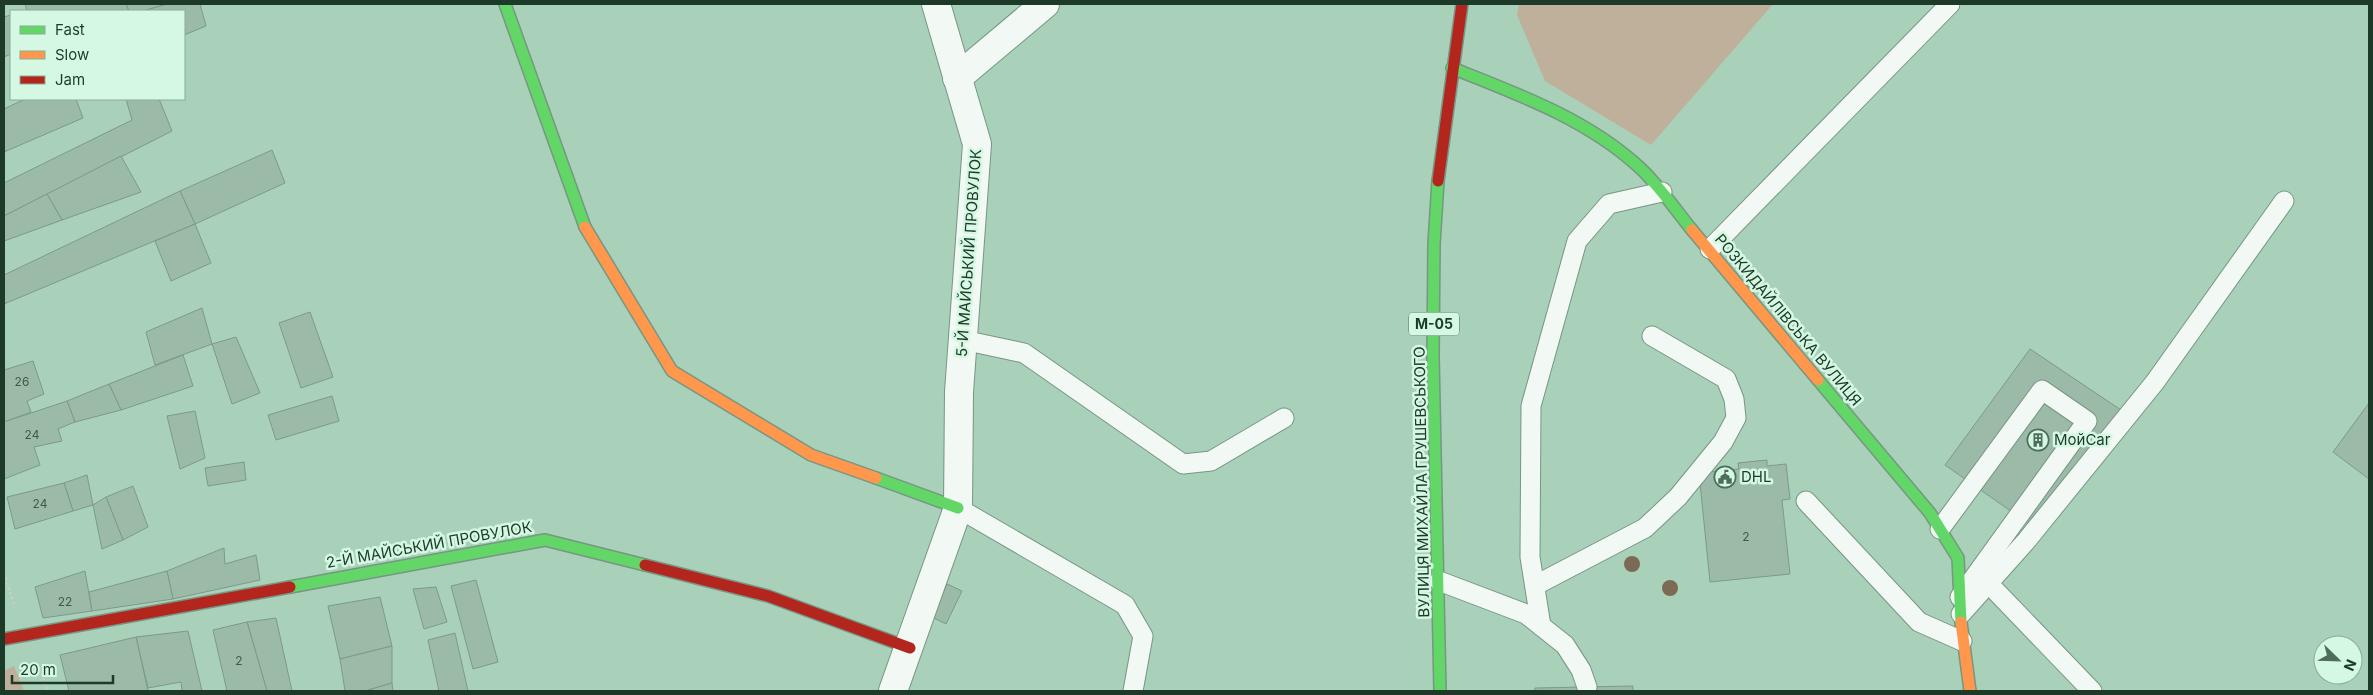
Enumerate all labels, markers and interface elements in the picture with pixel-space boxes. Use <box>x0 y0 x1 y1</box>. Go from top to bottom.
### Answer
legend <box>10 10 185 100</box>
text: Fast <box>55 20 85 39</box>
text: Slow <box>55 45 89 64</box>
text: Jam <box>55 70 85 89</box>
street label: 5-Й МАЙСЬКИЙ ПРОВУЛОК <box>952 148 985 358</box>
street label: РОЗКИДАЙЛІВСЬКА ВУЛИЦЯ <box>1711 230 1866 409</box>
road number: М-05 <box>1409 312 1459 336</box>
street label: ВУЛИЦЯ МИХАЙЛА ГРУШЕВСЬКОГО <box>1410 346 1433 618</box>
house number: 26 <box>15 374 29 389</box>
house number: 24 <box>25 427 40 442</box>
building icon: МойCar <box>2026 428 2050 452</box>
place label: МойCar <box>2054 430 2111 449</box>
public building icon: DHL <box>1713 465 1737 489</box>
place label: DHL <box>1741 467 1771 486</box>
house number: 24 <box>33 496 48 511</box>
street label: 2-Й МАЙСЬКИЙ ПРОВУЛОК <box>325 517 533 572</box>
house number: 2 <box>1742 529 1750 544</box>
house number: 22 <box>58 594 72 609</box>
north arrow <box>2313 635 2363 685</box>
scale bar <box>12 652 114 684</box>
house number: 2 <box>235 653 243 668</box>
text: N <box>2341 657 2360 674</box>
text: 20 m <box>20 660 56 679</box>

